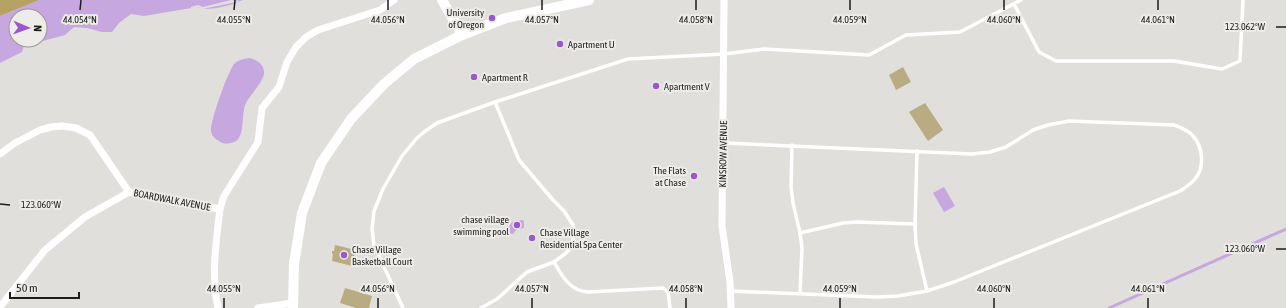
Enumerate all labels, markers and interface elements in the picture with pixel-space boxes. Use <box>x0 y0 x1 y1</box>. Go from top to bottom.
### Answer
place label: University of Oregon <box>447 7 484 30</box>
north arrow <box>8 8 48 48</box>
marker: University of Oregon <box>487 13 497 23</box>
text: 44.054°N <box>63 14 97 25</box>
text: 44.055°N <box>217 14 251 25</box>
text: 44.056°N <box>371 14 405 25</box>
text: 44.057°N <box>525 14 559 25</box>
text: 44.058°N <box>679 14 713 25</box>
text: 44.059°N <box>833 14 867 25</box>
text: 44.060°N <box>987 14 1021 25</box>
text: 44.061°N <box>1141 14 1175 25</box>
text: 123.062°W <box>1225 21 1266 32</box>
text: N <box>32 25 44 32</box>
marker: Apartment U <box>555 39 565 49</box>
place label: Apartment U <box>568 39 615 50</box>
marker: Apartment R <box>469 72 479 82</box>
place label: Apartment R <box>482 72 528 83</box>
marker: Apartment V <box>651 81 661 91</box>
place label: Apartment V <box>664 81 710 92</box>
street label: KINSROW AVENUE <box>717 120 729 187</box>
place label: The Flats at Chase <box>653 165 686 188</box>
marker: The Flats at Chase <box>689 171 699 181</box>
street label: BOARDWALK AVENUE <box>133 187 212 213</box>
text: 123.060°W <box>21 199 62 210</box>
place label: chase village swimming pool <box>453 214 509 237</box>
marker: chase village swimming pool <box>512 220 522 230</box>
place label: Chase Village Residential Spa Center <box>540 227 624 250</box>
marker: Chase Village Residential Spa Center <box>527 233 537 243</box>
text: 123.060°W <box>1225 243 1266 254</box>
place label: Chase Village Basketball Court <box>352 244 412 267</box>
marker: Chase Village Basketball Court <box>339 250 349 260</box>
scale bar <box>10 274 79 300</box>
text: 50 m <box>16 281 38 295</box>
text: 44.055°N <box>207 283 241 294</box>
text: 44.056°N <box>361 283 395 294</box>
text: 44.057°N <box>515 283 549 294</box>
text: 44.058°N <box>669 283 703 294</box>
text: 44.059°N <box>823 283 857 294</box>
text: 44.060°N <box>977 283 1011 294</box>
text: 44.061°N <box>1131 283 1165 294</box>

